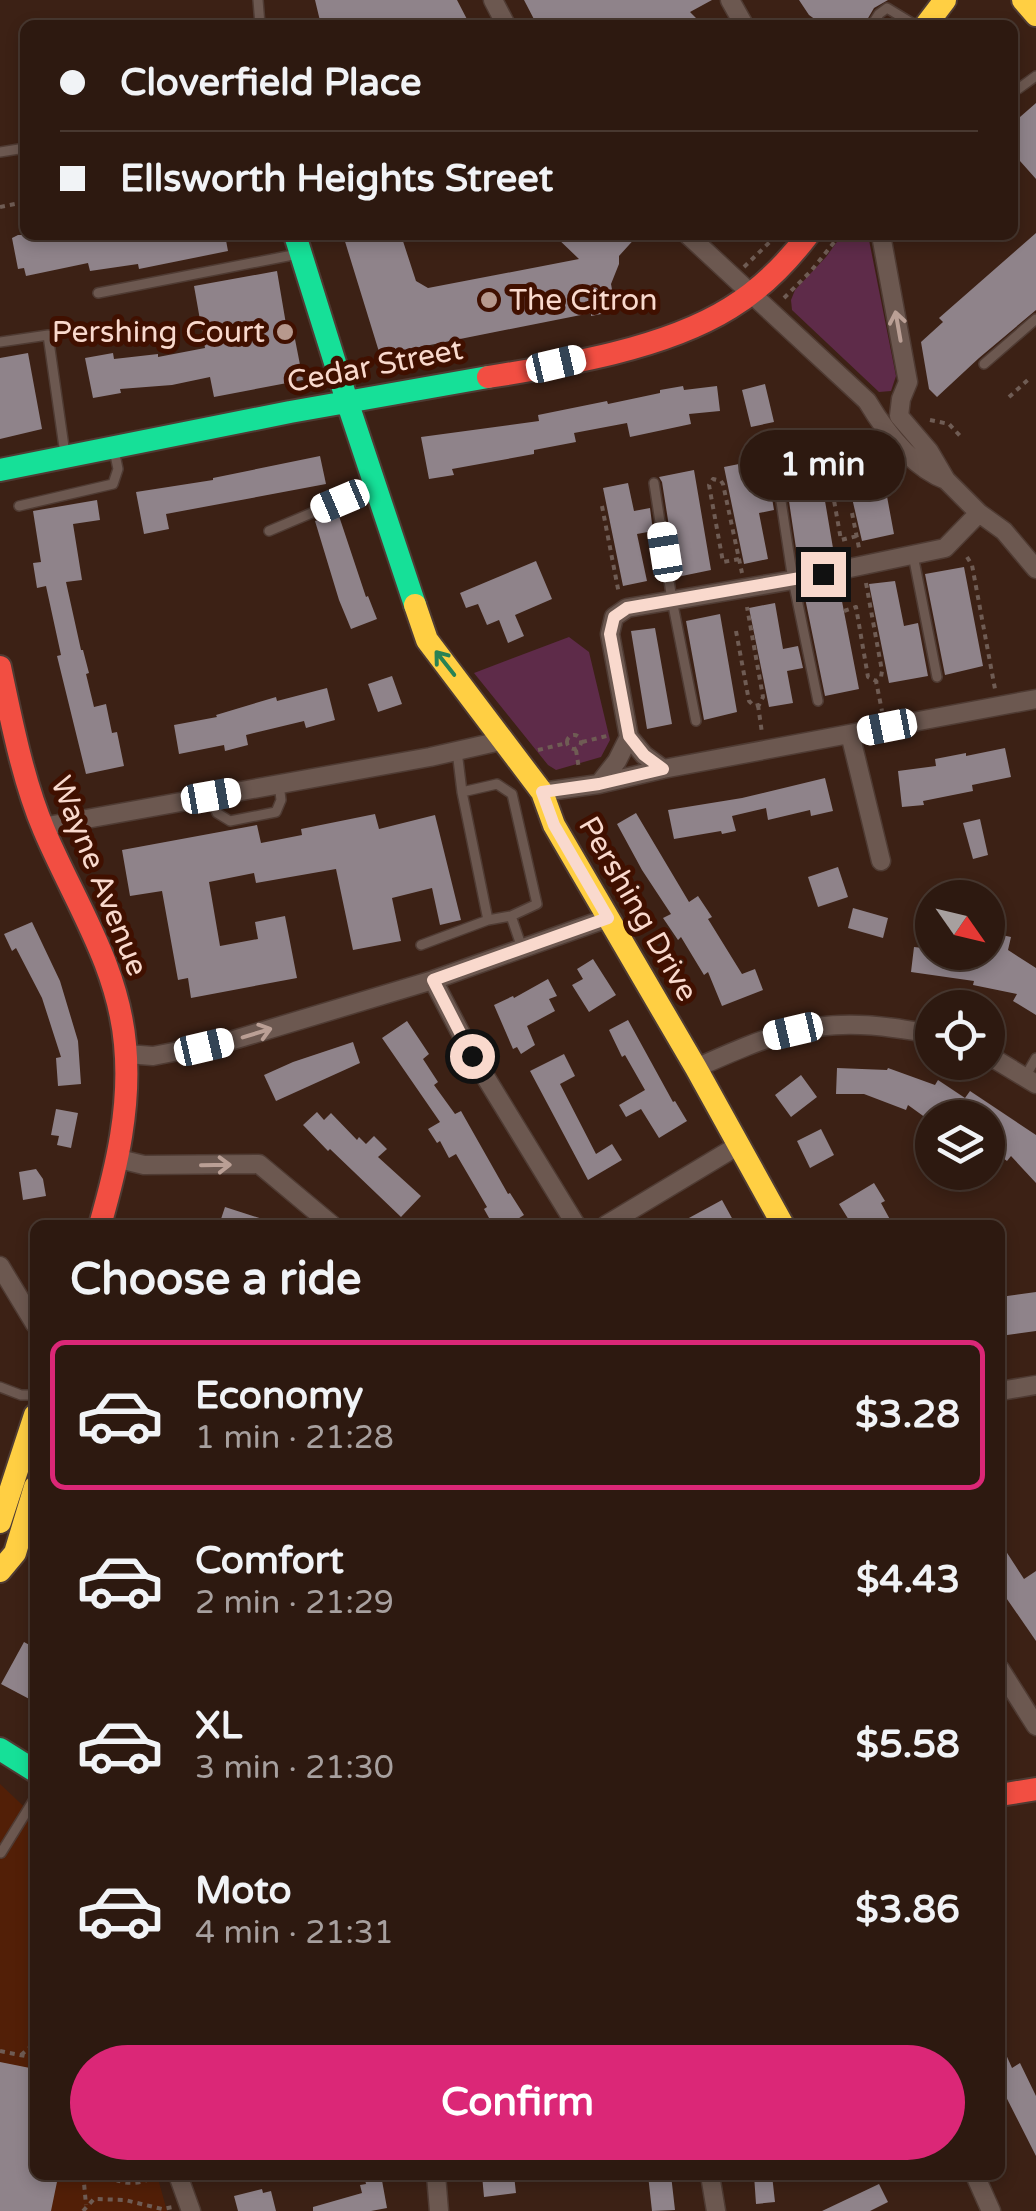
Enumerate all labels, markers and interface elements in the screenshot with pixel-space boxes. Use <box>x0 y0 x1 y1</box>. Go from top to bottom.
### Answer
text: Cloverfield Place <box>120 60 421 106</box>
text: Ellsworth Heights Street <box>120 156 553 202</box>
place label: The Citron <box>509 282 657 319</box>
marker: The Citron <box>478 289 500 311</box>
one-way arrow <box>888 311 907 343</box>
place label: Pershing Court <box>52 314 265 351</box>
marker: Pershing Court <box>274 321 296 343</box>
street label: Cedar Street <box>284 331 466 401</box>
car <box>523 343 589 385</box>
callout: 1 min <box>740 429 906 499</box>
text: 1 min <box>780 446 865 484</box>
car <box>307 475 373 527</box>
car <box>645 520 685 584</box>
route end <box>801 552 846 597</box>
one-way arrow <box>434 650 456 676</box>
car <box>855 707 919 747</box>
street label: Wayne Avenue <box>42 771 156 981</box>
car <box>179 776 243 816</box>
street label: Pershing Drive <box>570 810 706 1008</box>
north arrow <box>915 880 1005 970</box>
map controls <box>915 880 1005 1190</box>
button: locate <box>915 990 1005 1080</box>
car <box>760 1010 826 1052</box>
one-way arrow <box>240 1023 272 1041</box>
car <box>171 1026 237 1068</box>
route start <box>450 1034 495 1079</box>
button: layers <box>915 1100 1005 1190</box>
one-way arrow <box>199 1155 231 1174</box>
text: Choose a ride <box>70 1253 361 1307</box>
icon: car <box>75 1370 165 1460</box>
text: Economy <box>195 1373 363 1419</box>
text: $3.28 <box>855 1392 960 1438</box>
text: 1 min · 21:28 <box>195 1419 394 1457</box>
icon: car <box>75 1535 165 1625</box>
text: Comfort <box>195 1538 344 1584</box>
text: $4.43 <box>856 1557 960 1603</box>
text: 2 min · 21:29 <box>195 1584 394 1622</box>
icon: car <box>75 1700 165 1790</box>
text: XL <box>195 1703 242 1749</box>
text: $5.58 <box>855 1722 960 1768</box>
text: 3 min · 21:30 <box>195 1749 394 1787</box>
icon: car <box>75 1865 165 1955</box>
text: Moto <box>195 1868 291 1914</box>
text: $3.86 <box>855 1887 960 1933</box>
text: 4 min · 21:31 <box>195 1914 394 1952</box>
button: Confirm <box>70 2045 965 2160</box>

